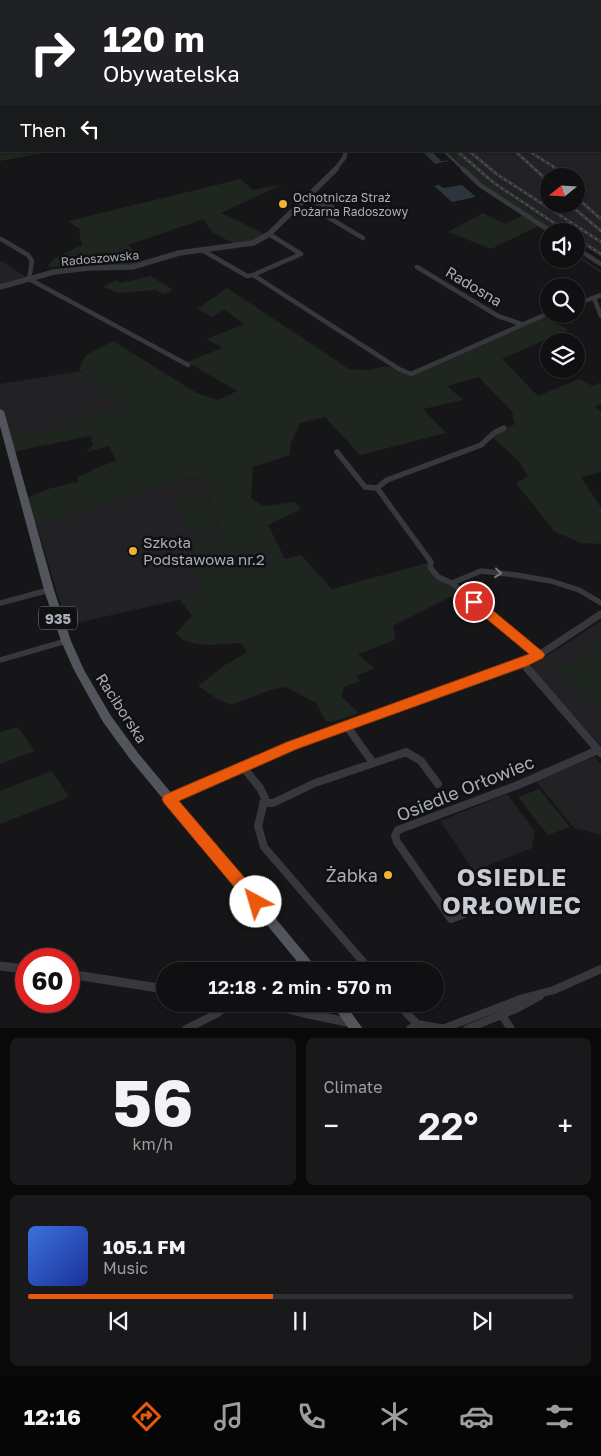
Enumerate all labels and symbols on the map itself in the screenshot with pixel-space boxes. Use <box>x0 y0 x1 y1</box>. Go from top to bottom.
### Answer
north arrow <box>540 168 585 212</box>
place label: Ochotnicza Straż Pożarna Radoszowy <box>293 190 409 219</box>
marker: Ochotnicza Straż Pożarna Radoszowy <box>277 198 289 210</box>
street label: Radoszowska <box>60 247 140 269</box>
street label: Radosna <box>443 262 505 310</box>
place label: Szkoła Podstawowa nr.2 <box>143 533 265 568</box>
marker: Szkoła Podstawowa nr.2 <box>127 545 139 557</box>
one-way arrow <box>495 567 503 578</box>
pin <box>453 581 495 623</box>
road number: 935 <box>39 606 77 630</box>
street label: Raciborska <box>93 670 151 746</box>
street label: Osiedle Orłowiec <box>393 750 537 826</box>
district label: OSIEDLE ORŁOWIEC <box>442 862 582 919</box>
place label: Żabka <box>326 864 378 886</box>
marker: Żabka <box>382 869 394 881</box>
position arrow <box>229 875 281 927</box>
speed limit sign: 60 <box>15 948 80 1013</box>

